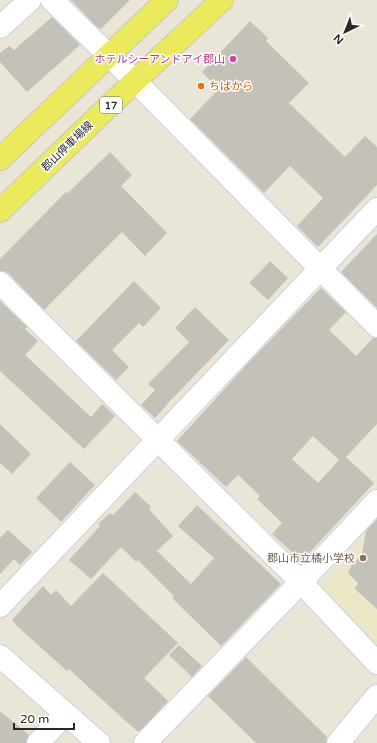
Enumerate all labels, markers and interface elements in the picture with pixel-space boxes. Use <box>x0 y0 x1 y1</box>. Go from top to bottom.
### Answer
north arrow <box>325 12 365 52</box>
text: N <box>331 31 346 47</box>
place label: ホテルシーアンドアイ郡山 <box>94 53 225 66</box>
marker: ホテルシーアンドアイ郡山 <box>228 54 238 64</box>
place label: ちばから <box>209 80 253 93</box>
marker: ちばから <box>196 81 206 91</box>
road number: 17 <box>100 97 122 113</box>
street label: 郡山停車場線 <box>39 119 96 174</box>
place label: 郡山市立橘小学校 <box>267 552 355 565</box>
marker: 郡山市立橘小学校 <box>358 553 368 563</box>
scale bar <box>14 705 74 731</box>
text: 20 m <box>20 712 49 726</box>

